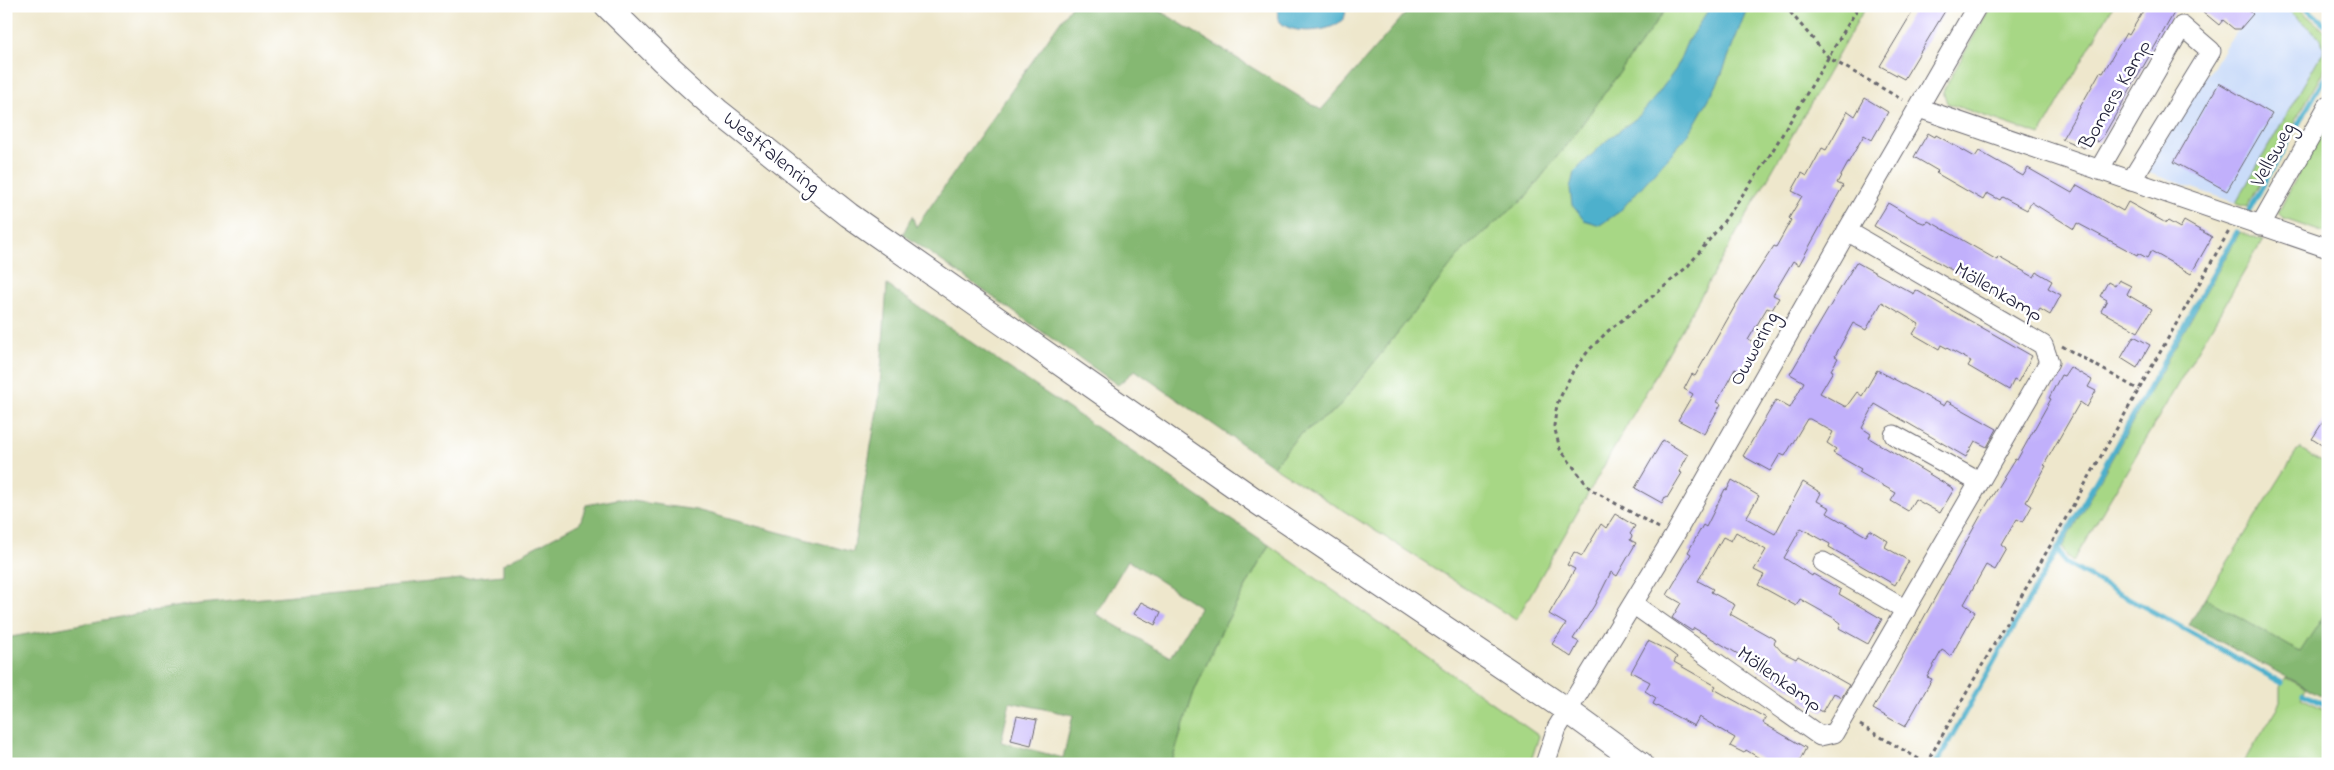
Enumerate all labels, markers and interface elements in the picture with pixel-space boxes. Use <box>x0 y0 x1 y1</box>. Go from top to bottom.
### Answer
street label: Bomers Kamp <box>2072 34 2160 156</box>
street label: Westfalenring <box>714 105 826 204</box>
street label: Vellsweg <box>2244 117 2306 195</box>
street label: Möllenkamp <box>1948 255 2048 331</box>
street label: Owwering <box>1722 306 1789 393</box>
street label: Möllenkamp <box>1730 640 1828 720</box>

